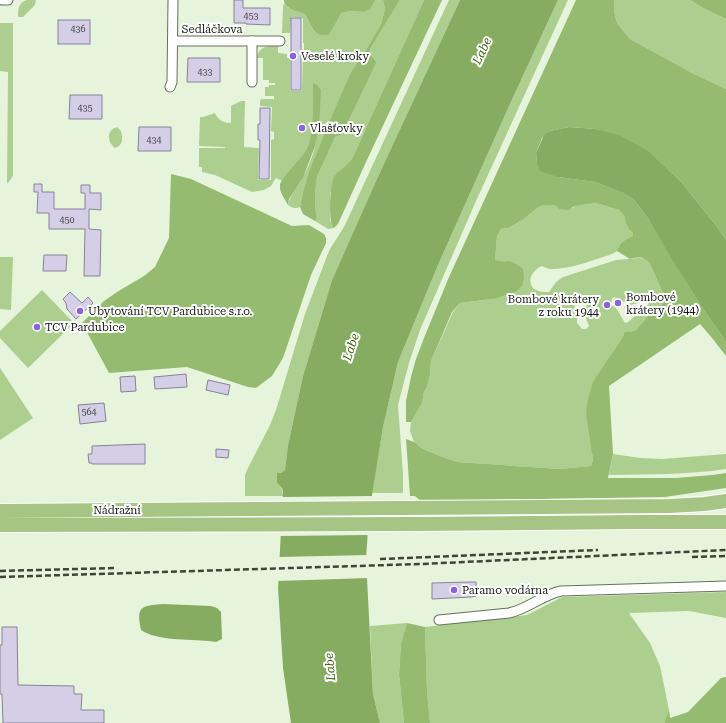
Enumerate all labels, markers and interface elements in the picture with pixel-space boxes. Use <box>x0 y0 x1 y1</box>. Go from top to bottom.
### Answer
house number: 453 <box>243 11 259 21</box>
street label: Sedláčkova <box>182 23 242 36</box>
house number: 436 <box>70 24 86 34</box>
water label: Labe <box>469 35 494 68</box>
place label: Veselé kroky <box>301 50 369 63</box>
marker: Veselé kroky <box>288 51 298 61</box>
house number: 433 <box>197 67 213 77</box>
house number: 435 <box>77 103 93 113</box>
place label: Vlašťovky <box>310 122 363 135</box>
marker: Vlašťovky <box>297 123 307 133</box>
house number: 434 <box>146 135 162 145</box>
house number: 450 <box>59 215 75 225</box>
place label: Bombové krátery (1944) <box>626 291 700 317</box>
place label: Bombové krátery z roku 1944 <box>508 293 600 319</box>
marker: Bombové krátery (1944) <box>613 298 623 308</box>
marker: Bombové krátery z roku 1944 <box>602 300 612 310</box>
place label: Ubytování TCV Pardubice s.r.o. <box>88 305 252 318</box>
marker: Ubytování TCV Pardubice s.r.o. <box>75 306 85 316</box>
place label: TCV Pardubice <box>45 321 124 334</box>
marker: TCV Pardubice <box>32 322 42 332</box>
water label: Labe <box>340 332 362 363</box>
house number: 564 <box>81 407 97 417</box>
street label: Nádražní <box>93 504 141 517</box>
place label: Paramo vodárna <box>462 584 548 597</box>
marker: Paramo vodárna <box>449 585 459 595</box>
water label: Labe <box>322 652 338 683</box>

